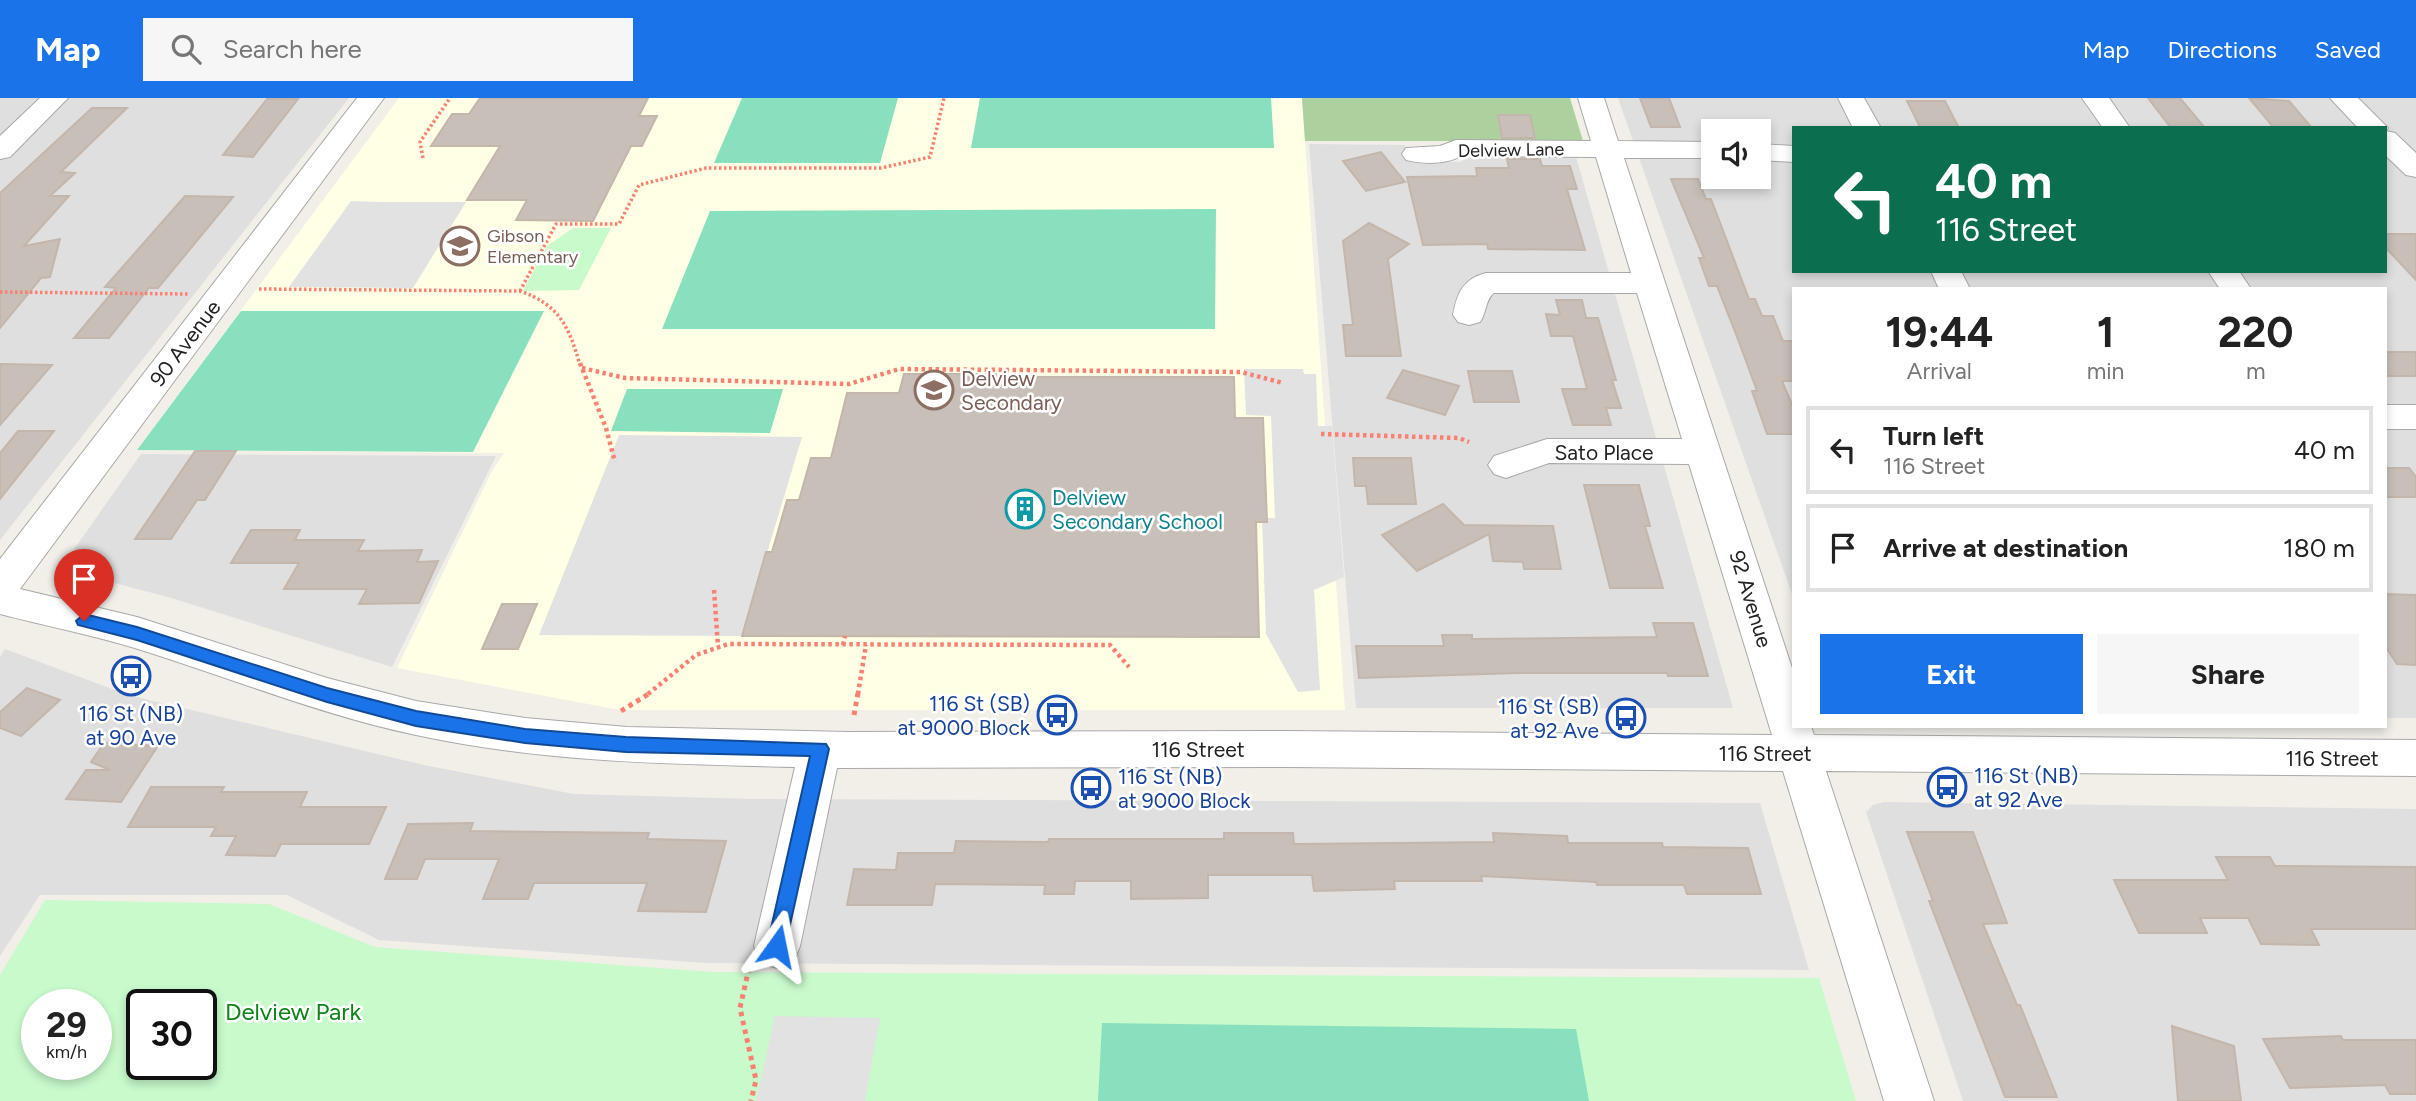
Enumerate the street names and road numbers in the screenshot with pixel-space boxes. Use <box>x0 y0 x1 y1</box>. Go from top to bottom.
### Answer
street label: Delview Lane <box>1458 138 1564 162</box>
street label: 90 Avenue <box>144 295 226 391</box>
street label: Sato Place <box>1554 440 1654 465</box>
street label: 92 Avenue <box>1724 548 1778 650</box>
street label: 116 Street <box>1151 737 1245 762</box>
street label: 116 Street <box>1718 741 1812 766</box>
street label: 116 Street <box>2285 746 2379 771</box>

